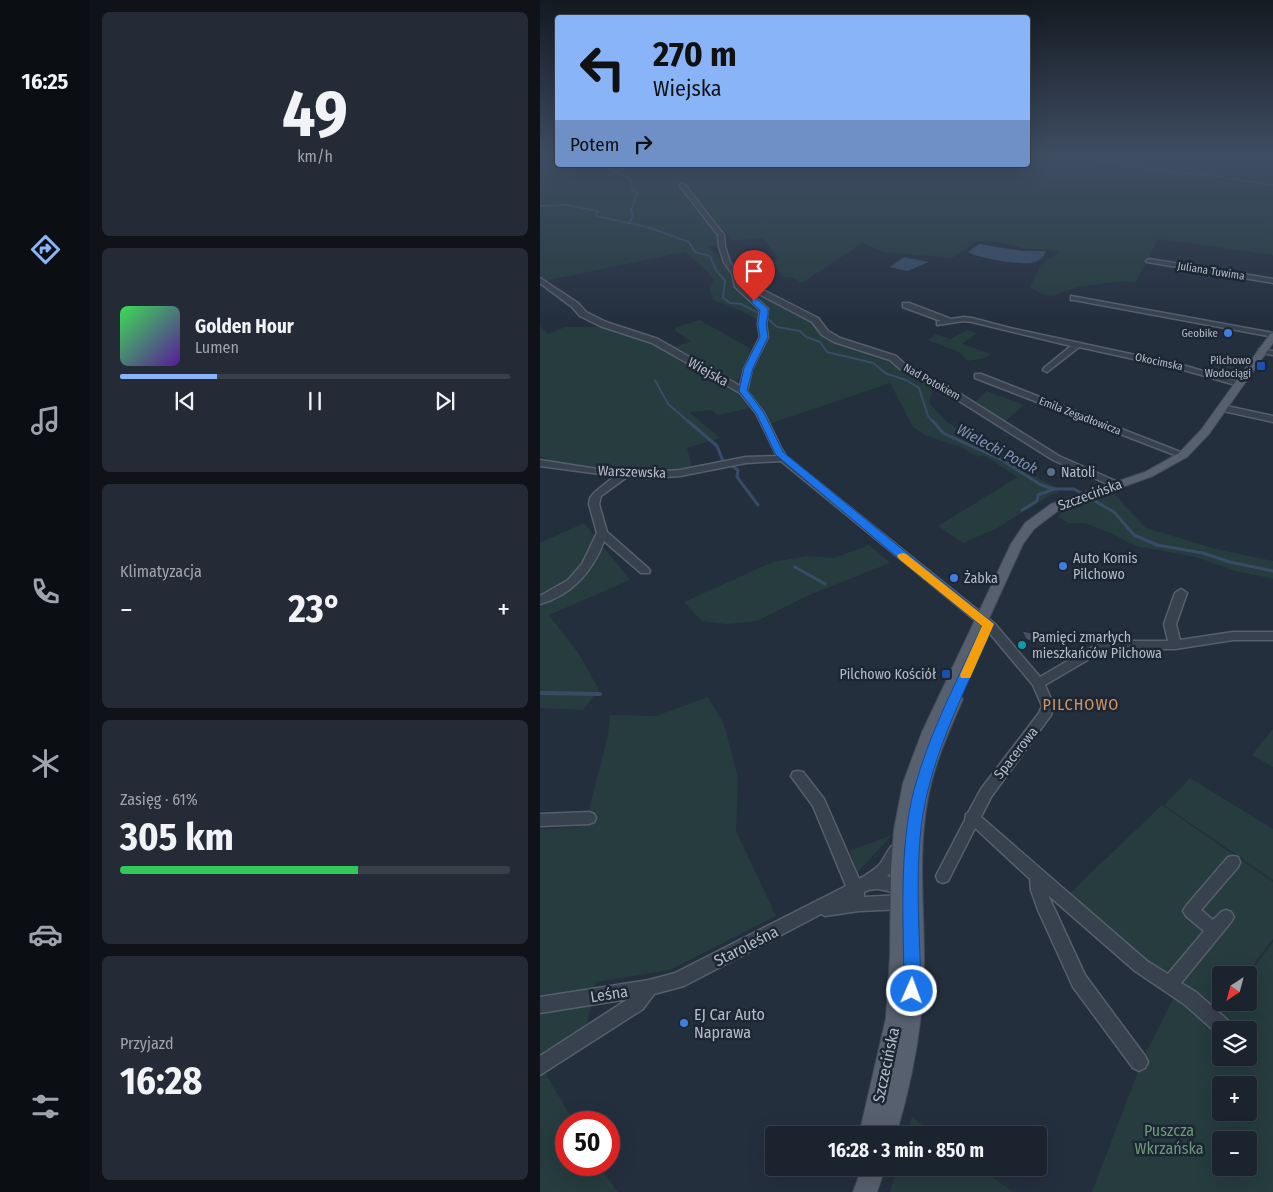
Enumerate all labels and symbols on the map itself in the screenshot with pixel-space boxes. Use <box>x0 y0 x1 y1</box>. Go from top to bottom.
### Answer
pin <box>733 250 775 301</box>
street label: Juliana Tuwima <box>1176 259 1246 283</box>
place label: Geobike <box>1181 327 1218 340</box>
marker: Geobike <box>1222 327 1234 339</box>
street label: Okocimska <box>1134 351 1184 373</box>
street label: Wiejska <box>685 354 731 390</box>
place label: Pilchowo Wodociągi <box>1205 354 1251 380</box>
marker: Pilchowo Wodociągi <box>1255 360 1267 372</box>
street label: Nad Potokiem <box>901 361 963 403</box>
street label: Emila Zegadłowicza <box>1037 394 1123 438</box>
water label: Wielecki Potok <box>953 420 1041 478</box>
street label: Warszewska <box>598 462 667 482</box>
place label: Natoli <box>1061 464 1095 481</box>
marker: Natoli <box>1045 466 1057 478</box>
street label: Szczecińska <box>1056 476 1124 514</box>
place label: Auto Komis Pilchowo <box>1073 550 1138 583</box>
marker: Auto Komis Pilchowo <box>1057 560 1069 572</box>
place label: Żabka <box>964 570 998 587</box>
marker: Żabka <box>948 572 960 584</box>
place label: Pamięci zmarłych mieszkańców Pilchowa <box>1032 629 1162 662</box>
marker: Pamięci zmarłych mieszkańców Pilchowa <box>1016 639 1028 651</box>
place label: Pilchowo Kościół <box>839 666 937 683</box>
marker: Pilchowo Kościół <box>940 668 952 680</box>
district label: PILCHOWO <box>1043 695 1119 714</box>
street label: Spacerowa <box>990 723 1042 782</box>
street label: Staroleśna <box>711 922 781 970</box>
position arrow <box>885 964 937 1016</box>
north arrow <box>1212 966 1258 1011</box>
street label: Leśna <box>589 982 629 1006</box>
place label: EJ Car Auto Naprawa <box>694 1005 765 1042</box>
marker: EJ Car Auto Naprawa <box>678 1017 690 1029</box>
street label: Szczecińska <box>869 1026 903 1104</box>
speed limit sign: 50 <box>555 1111 620 1176</box>
park label: Puszcza Wkrzańska <box>1134 1121 1204 1158</box>

